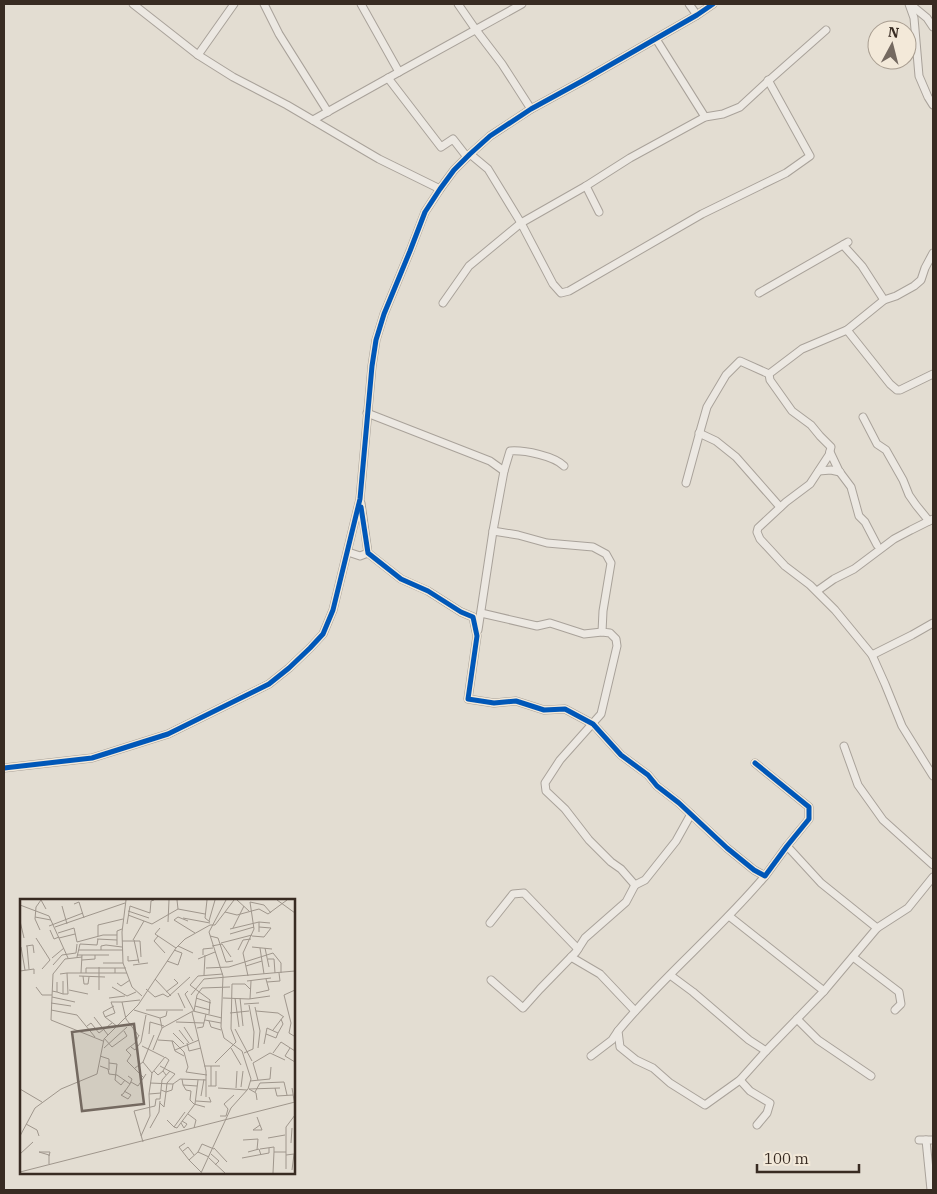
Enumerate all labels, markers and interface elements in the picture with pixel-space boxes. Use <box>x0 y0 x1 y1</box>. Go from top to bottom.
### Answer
north arrow <box>867 20 917 70</box>
text: N <box>887 22 900 42</box>
inset map <box>20 899 295 1174</box>
scale bar <box>757 1142 860 1174</box>
text: 100 m <box>764 1149 809 1168</box>

